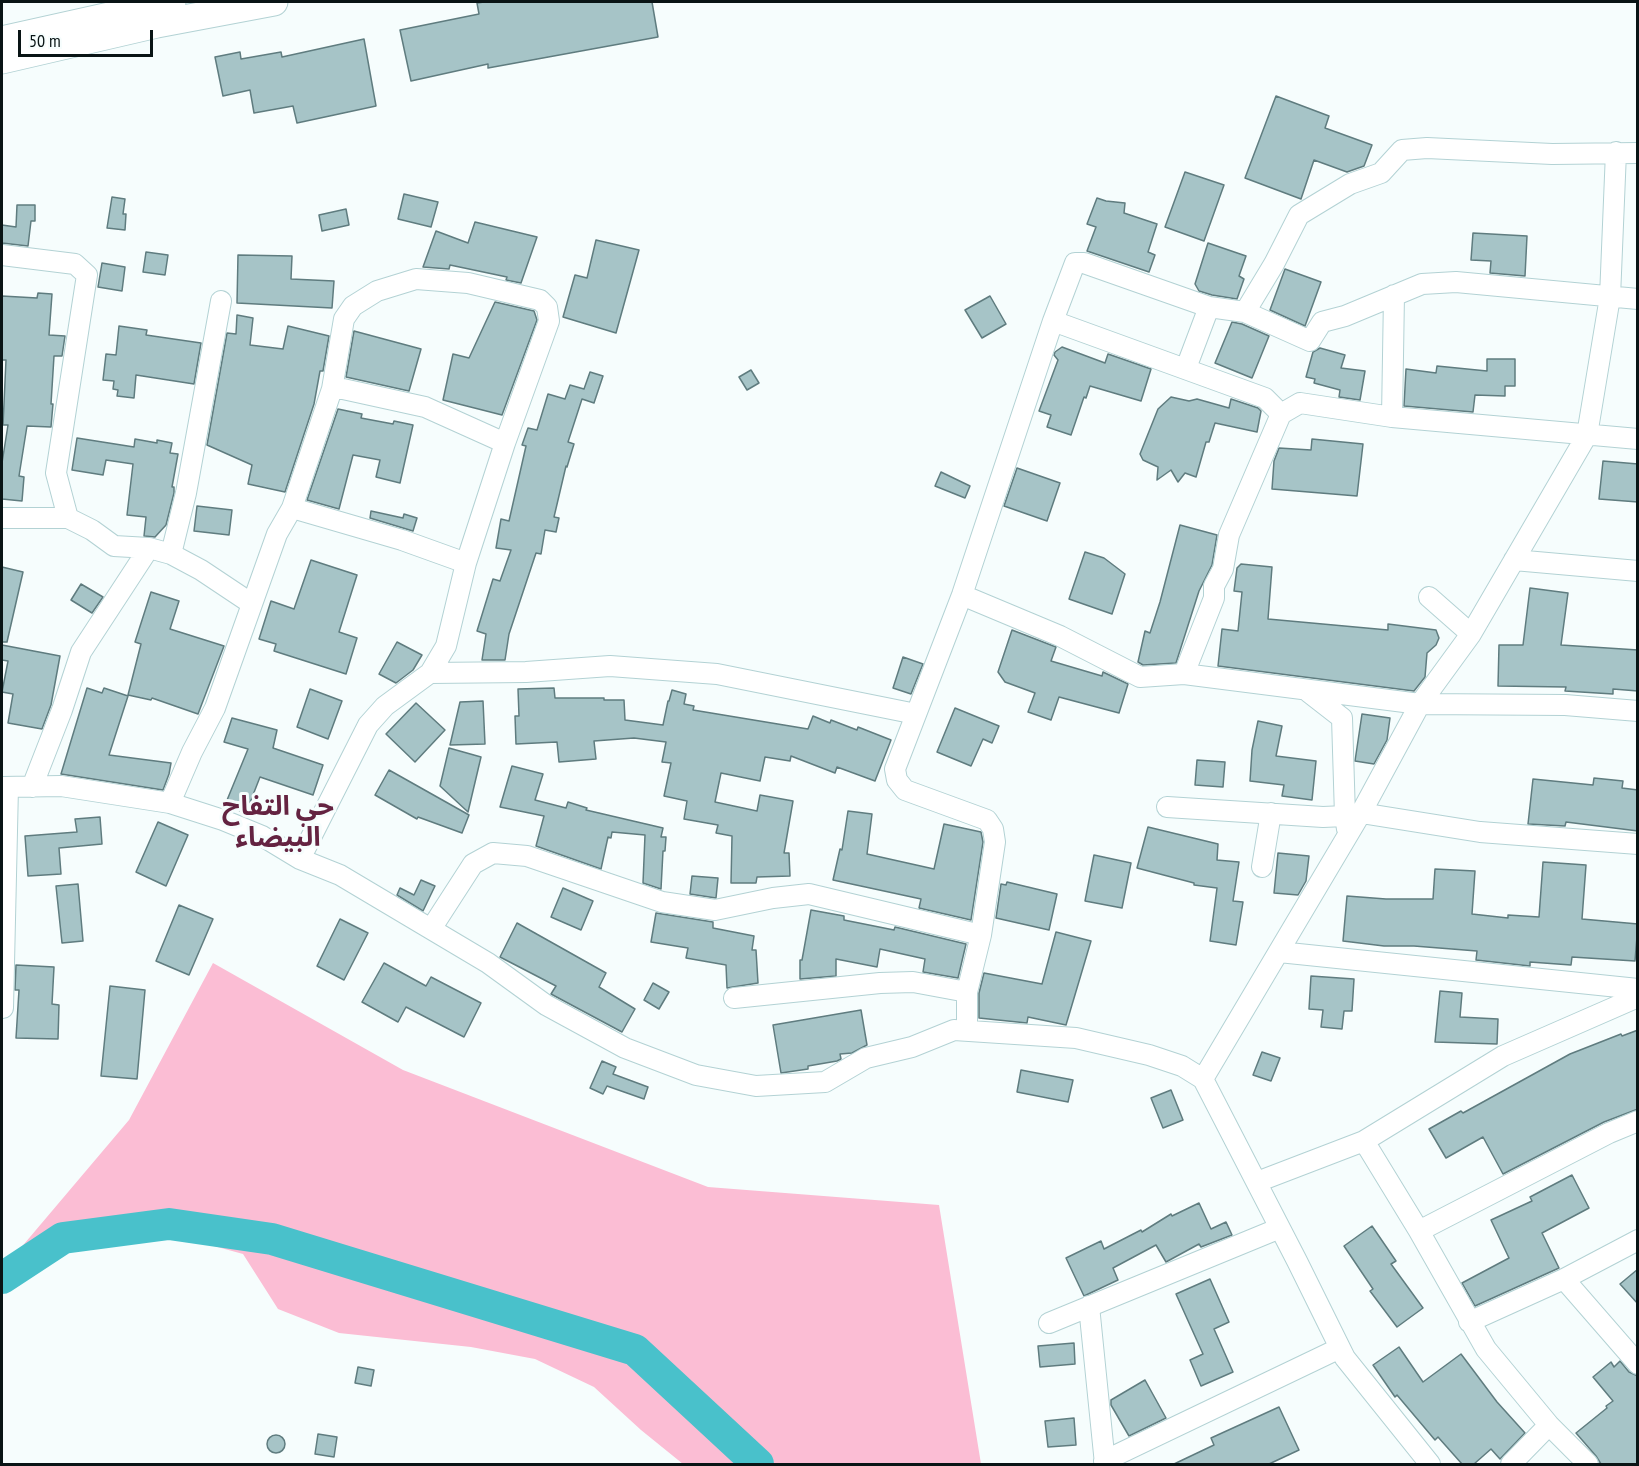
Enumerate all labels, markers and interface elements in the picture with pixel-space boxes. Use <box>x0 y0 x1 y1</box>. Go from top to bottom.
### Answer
scale bar <box>21 18 156 56</box>
text: 50 m <box>29 29 61 52</box>
district label: حي التفاح البيضاء <box>222 791 334 854</box>

